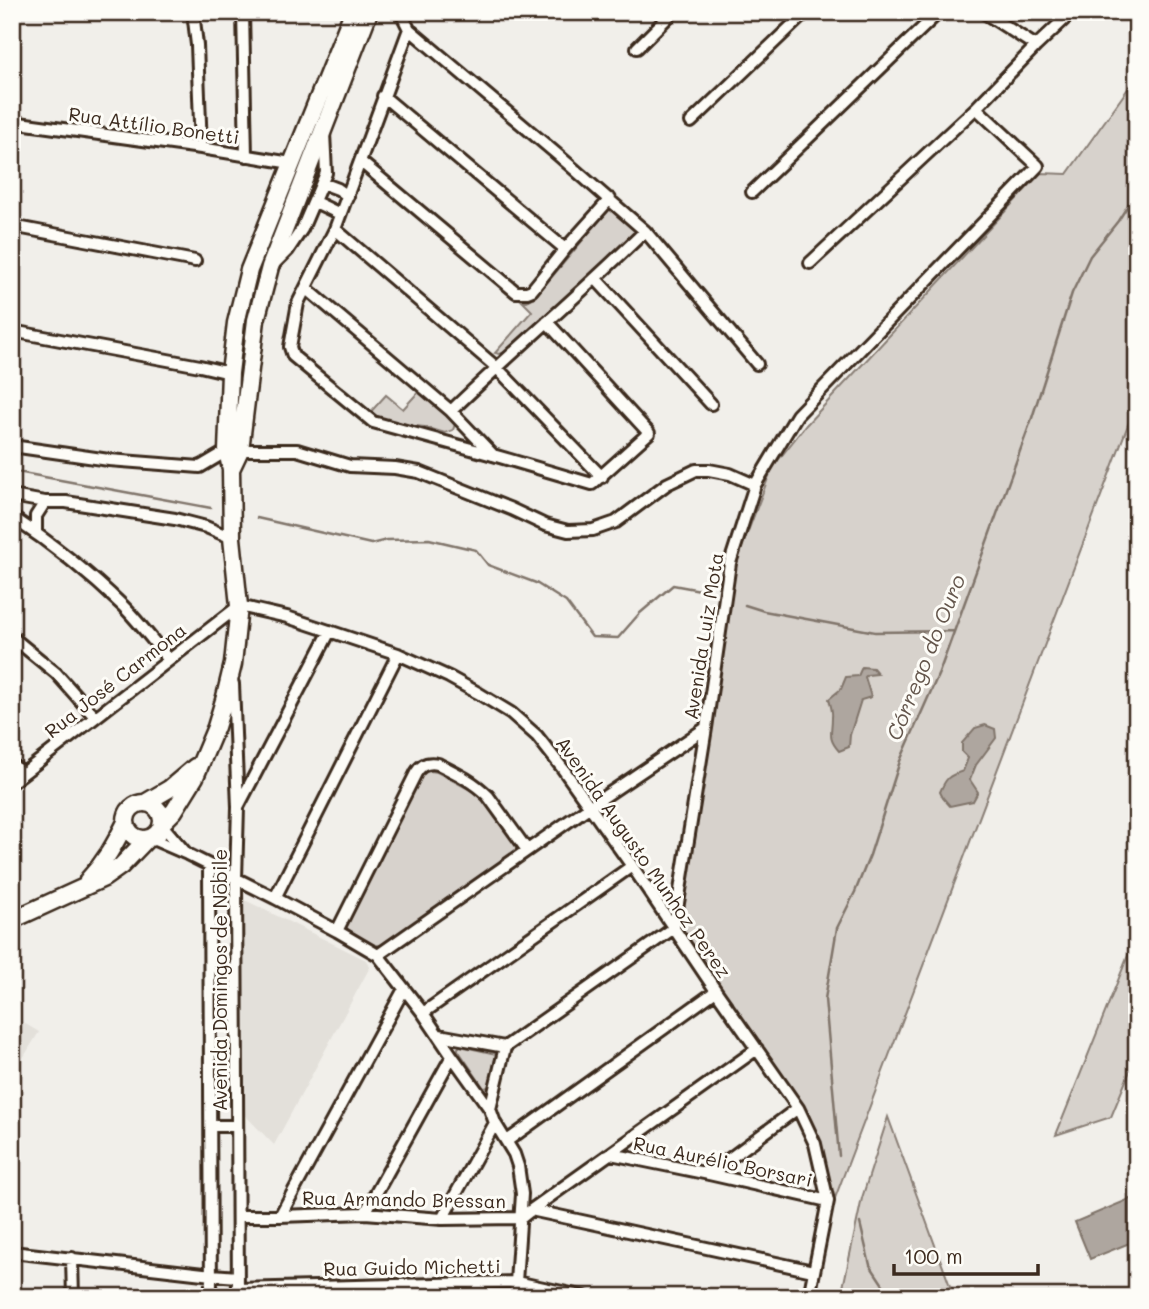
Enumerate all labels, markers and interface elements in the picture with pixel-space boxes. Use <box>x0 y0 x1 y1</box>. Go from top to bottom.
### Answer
street label: Rua Attílio Bonetti <box>67 101 241 149</box>
street label: Avenida Luiz Mota <box>677 551 729 721</box>
water label: Córrego do Ouro <box>879 570 971 744</box>
street label: Rua José Carmona <box>39 617 191 743</box>
street label: Avenida Augusto Munhoz Perez <box>551 731 737 983</box>
street label: Avenida Domingos de Nobile <box>207 849 232 1111</box>
street label: Rua Aurélio Borsari <box>631 1130 815 1192</box>
street label: Rua Armando Bressan <box>302 1185 506 1213</box>
scale bar <box>894 1232 1037 1276</box>
text: 100 m <box>904 1242 963 1269</box>
street label: Rua Guido Michetti <box>323 1253 501 1281</box>

